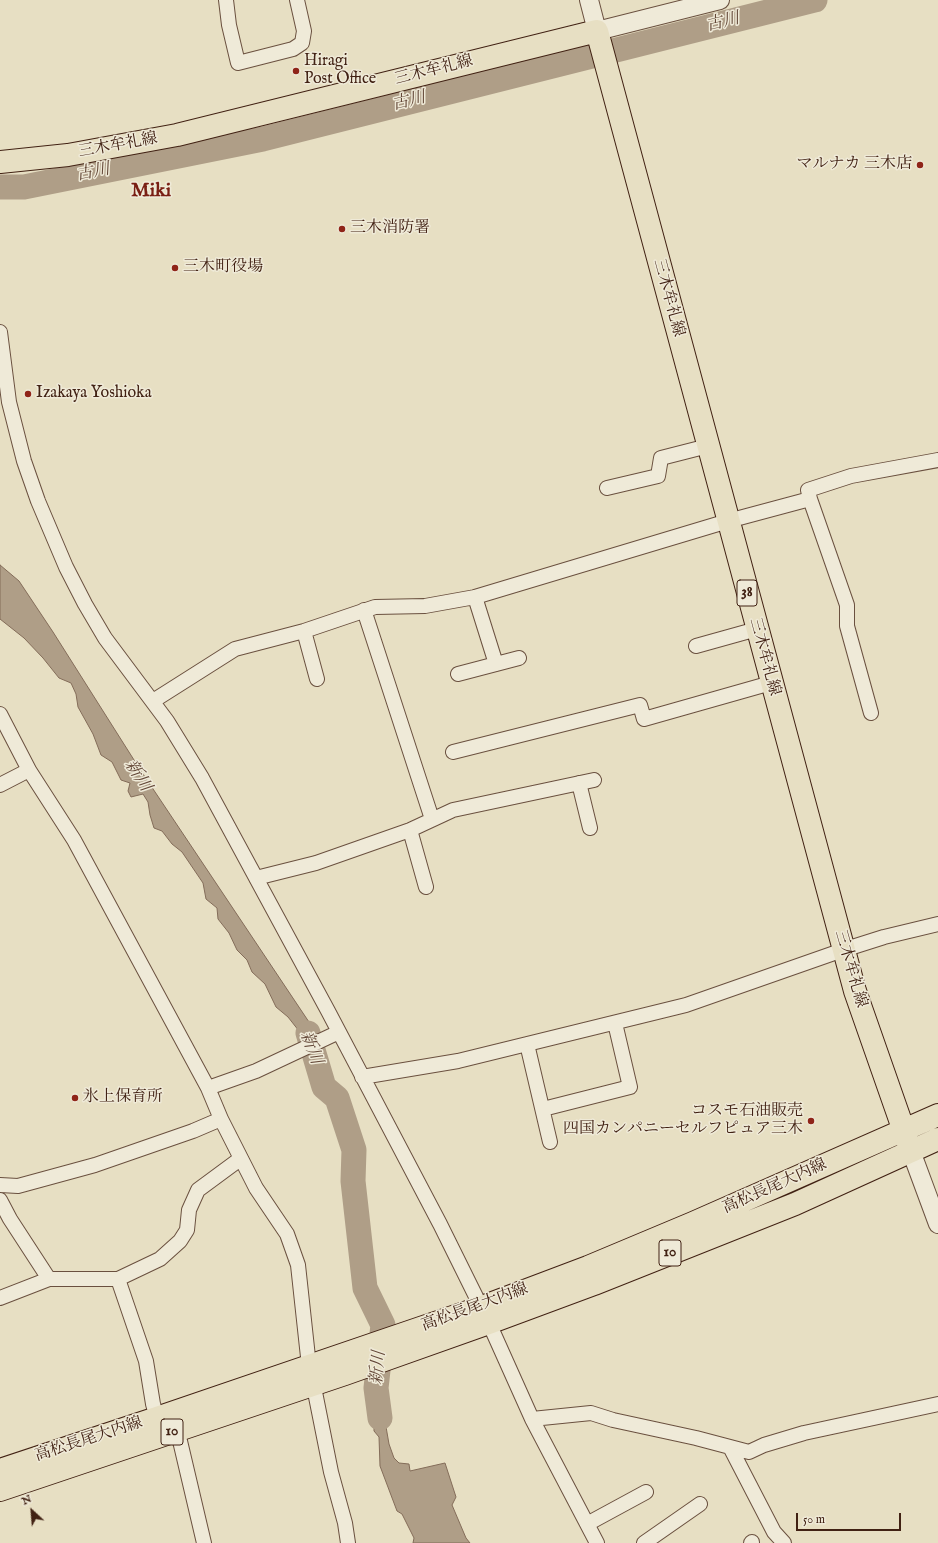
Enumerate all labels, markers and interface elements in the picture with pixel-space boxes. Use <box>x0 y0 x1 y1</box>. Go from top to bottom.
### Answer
water label: 古川 <box>704 9 742 37</box>
place label: Hiragi Post Office <box>304 52 376 90</box>
street label: 三木牟礼線 <box>393 52 475 90</box>
marker: Hiragi Post Office <box>291 66 301 76</box>
water label: 古川 <box>390 88 428 116</box>
street label: 三木牟礼線 <box>77 130 159 162</box>
place label: マルナカ 三木店 <box>797 155 912 175</box>
water label: 古川 <box>74 160 112 186</box>
marker: マルナカ 三木店 <box>915 160 925 170</box>
district label: Miki <box>131 180 171 204</box>
place label: 三木消防署 <box>350 219 430 239</box>
marker: 三木消防署 <box>337 224 347 234</box>
street label: 三木牟礼線 <box>648 257 688 339</box>
place label: 三木町役場 <box>183 258 263 278</box>
marker: 三木町役場 <box>170 263 180 273</box>
place label: Izakaya Yoshioka <box>36 384 152 404</box>
marker: Izakaya Yoshioka <box>23 389 33 399</box>
road number: 38 <box>737 580 757 606</box>
street label: 三木牟礼線 <box>744 616 784 698</box>
water label: 新川 <box>119 756 155 796</box>
street label: 三木牟礼線 <box>830 928 870 1010</box>
water label: 新川 <box>294 1028 326 1068</box>
place label: 氷上保育所 <box>83 1088 163 1108</box>
marker: 氷上保育所 <box>70 1093 80 1103</box>
place label: コスモ石油販売 四国カンパニーセルフピュア三木 <box>563 1102 803 1140</box>
marker: コスモ石油販売 四国カンパニーセルフピュア三木 <box>806 1116 816 1126</box>
street label: 高松長尾大内線 <box>720 1155 830 1219</box>
road number: 10 <box>659 1240 681 1266</box>
street label: 高松長尾大内線 <box>419 1280 531 1336</box>
water label: 新川 <box>367 1350 391 1386</box>
street label: 高松長尾大内線 <box>33 1414 145 1466</box>
road number: 10 <box>161 1419 183 1445</box>
north arrow <box>12 1491 52 1531</box>
text: N <box>19 1492 34 1509</box>
scale bar <box>798 1505 903 1531</box>
text: 50 m <box>803 1512 825 1527</box>

